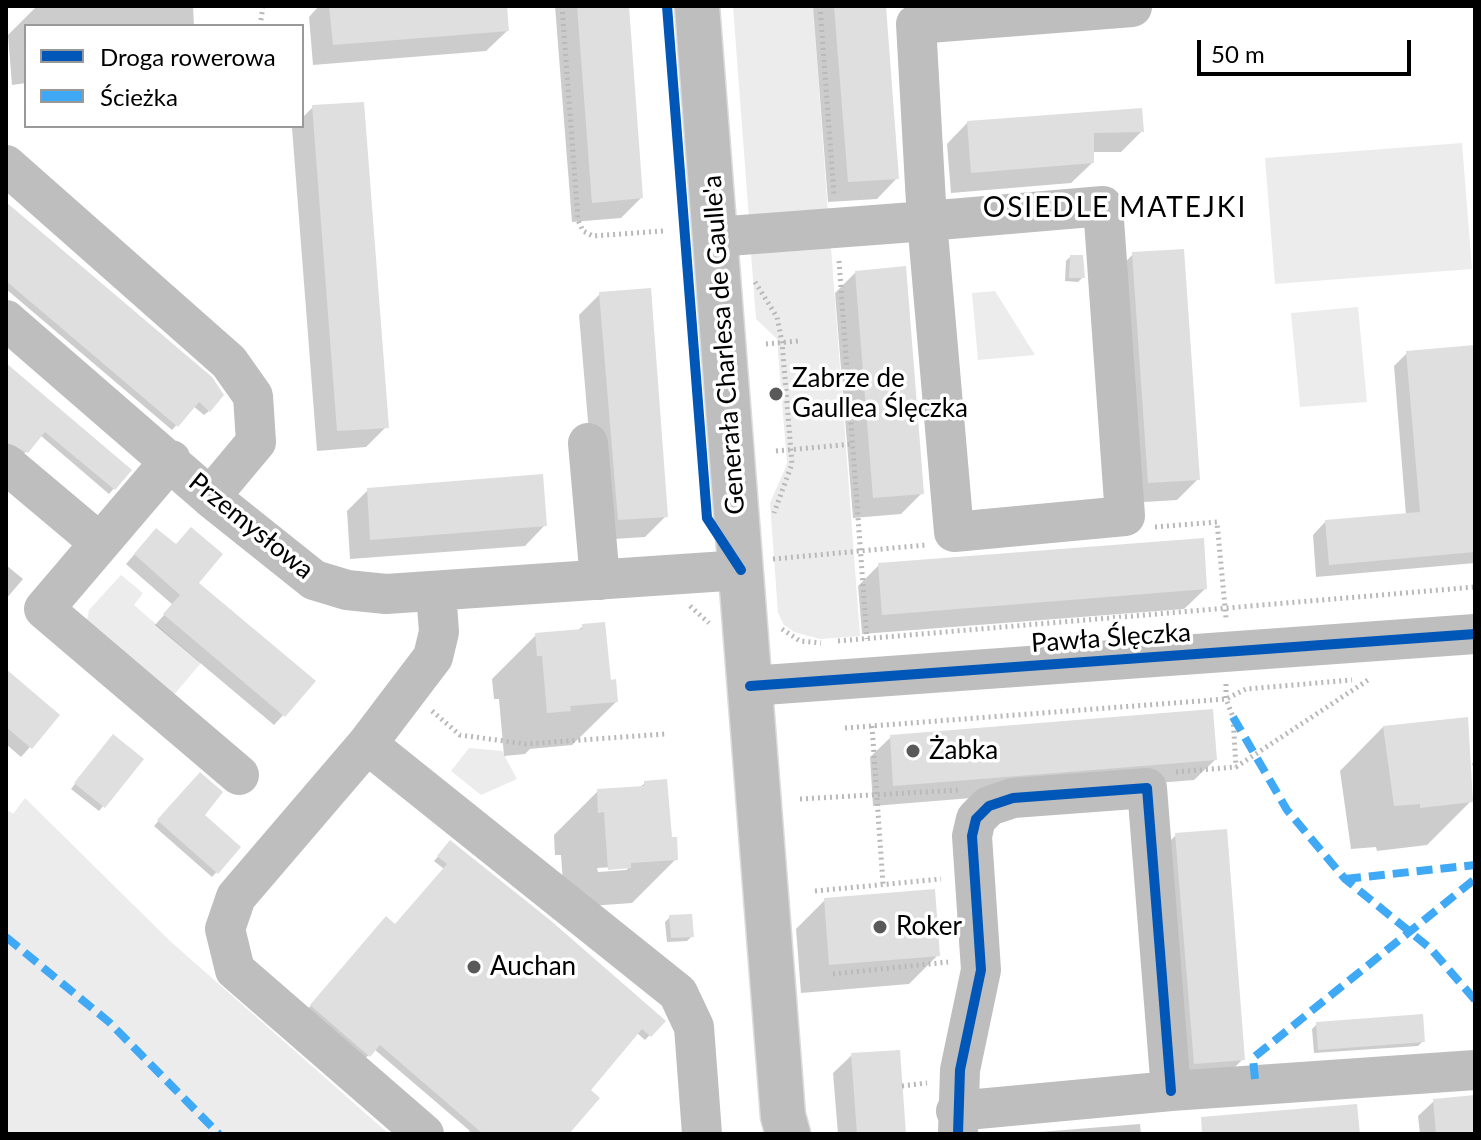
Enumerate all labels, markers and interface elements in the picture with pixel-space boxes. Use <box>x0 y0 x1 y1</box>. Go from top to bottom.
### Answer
legend <box>24 24 304 128</box>
scale bar <box>1201 24 1415 74</box>
text: 50 m <box>1211 39 1265 68</box>
text: Droga rowerowa <box>100 42 276 71</box>
text: Ścieżka <box>100 82 178 111</box>
street label: Generała Charlesa de Gaulle'a <box>697 174 751 516</box>
district label: OSIEDLE MATEJKI <box>983 191 1247 225</box>
place label: Zabrze de Gaullea Ślęczka <box>792 363 968 424</box>
marker: Zabrze de Gaullea Ślęczka <box>767 385 785 403</box>
street label: Przemysłowa <box>182 466 320 586</box>
street label: Pawła Ślęczka <box>1030 617 1192 659</box>
place label: Żabka <box>929 735 998 767</box>
marker: Żabka <box>904 742 922 760</box>
place label: Roker <box>896 911 962 943</box>
marker: Roker <box>871 918 889 936</box>
place label: Auchan <box>490 951 576 983</box>
marker: Auchan <box>465 958 483 976</box>

